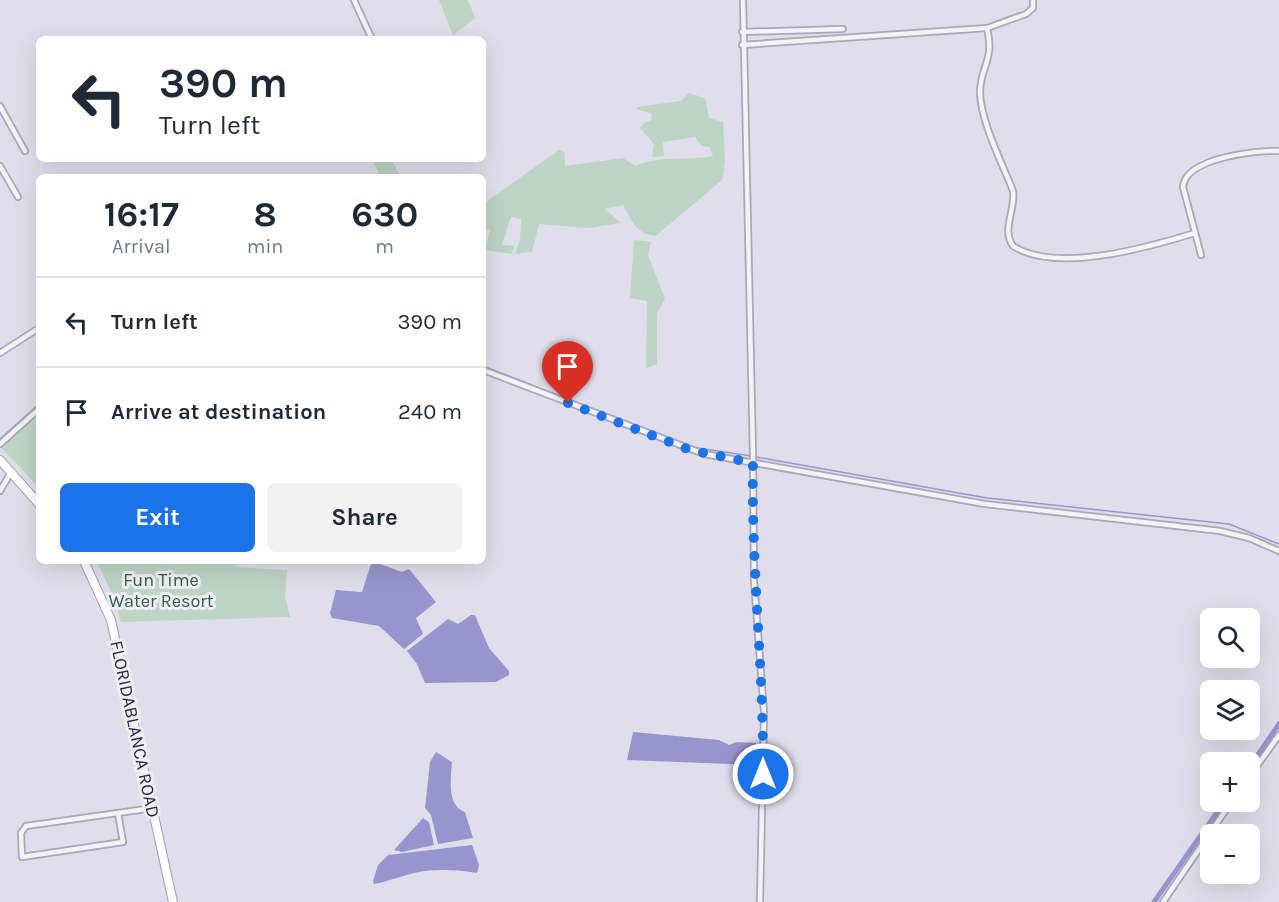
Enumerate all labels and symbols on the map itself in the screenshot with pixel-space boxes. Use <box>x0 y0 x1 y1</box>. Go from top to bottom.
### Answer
pin <box>542 341 593 403</box>
park label: Fun Time Water Resort <box>108 569 214 612</box>
street label: FLORIDABLANCA ROAD <box>105 638 165 820</box>
position arrow <box>731 742 795 806</box>

